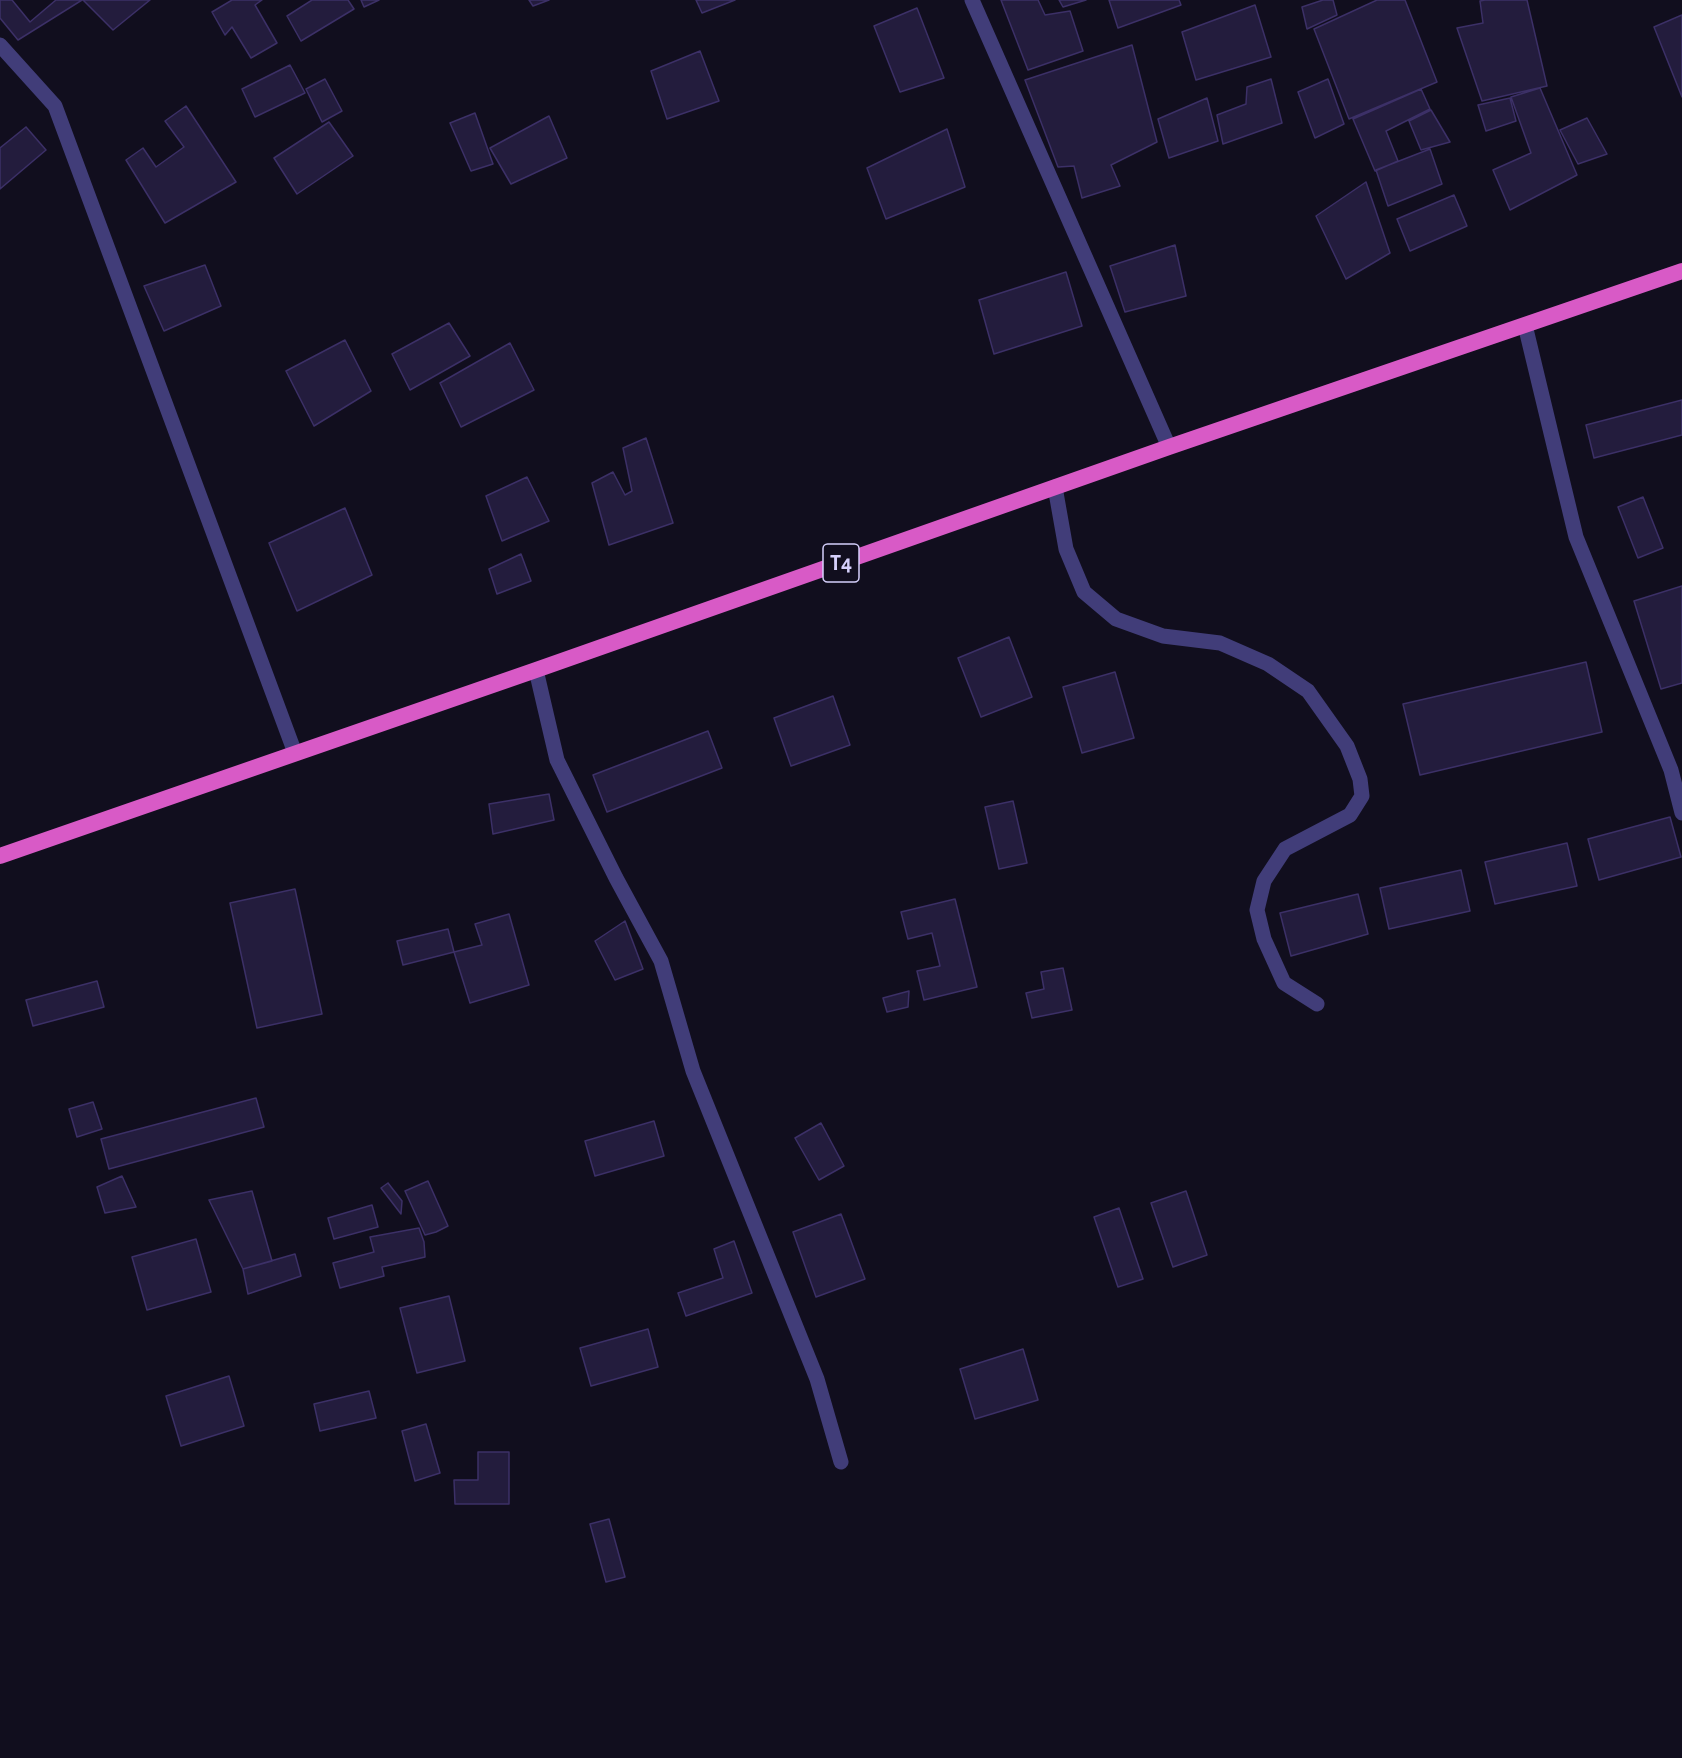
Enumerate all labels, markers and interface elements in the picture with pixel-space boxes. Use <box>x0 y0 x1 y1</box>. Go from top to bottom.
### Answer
road number: T4 <box>823 544 859 582</box>

